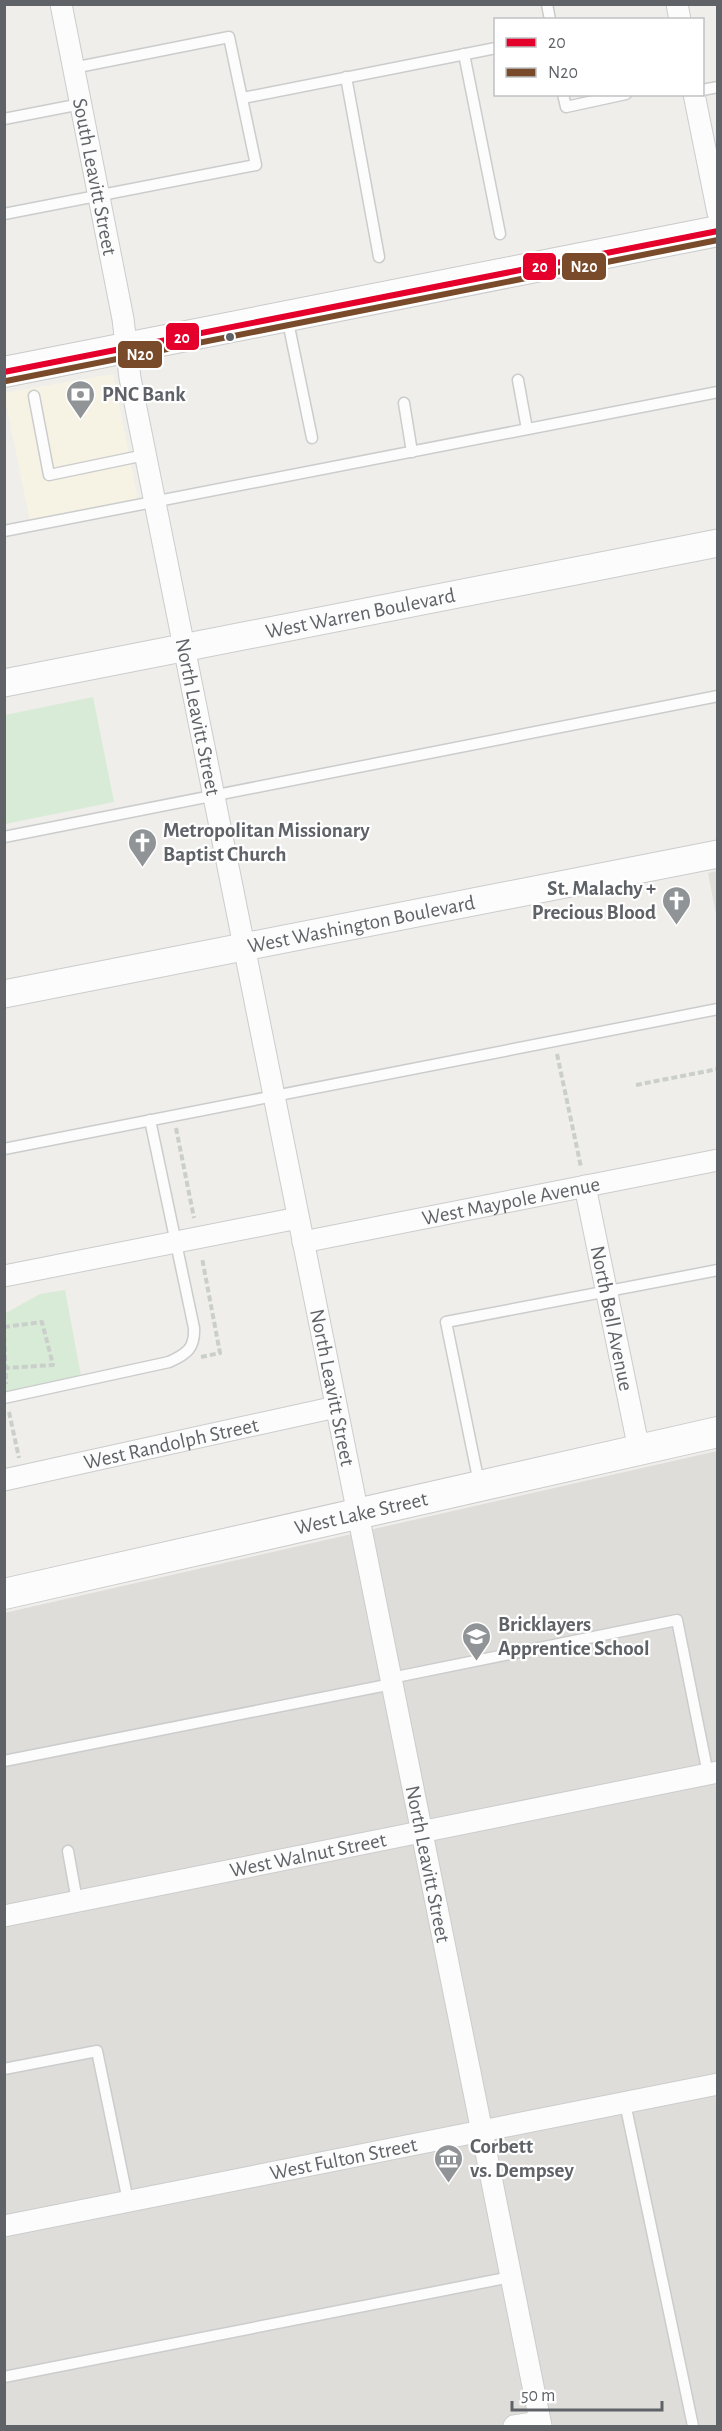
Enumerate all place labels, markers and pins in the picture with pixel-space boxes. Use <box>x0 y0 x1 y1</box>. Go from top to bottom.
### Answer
unlabelled marker <box>224 331 236 343</box>
bank icon: PNC Bank <box>65 378 97 420</box>
place label: PNC Bank <box>102 384 186 405</box>
place label: Metropolitan Missionary Baptist Church <box>163 820 370 865</box>
church icon: Metropolitan Missionary Baptist Church <box>126 826 158 868</box>
place label: St. Malachy + Precious Blood <box>532 878 656 923</box>
church icon: St. Malachy + Precious Blood <box>661 884 693 926</box>
place label: Bricklayers Apprentice School <box>498 1614 649 1659</box>
school or university icon: Bricklayers Apprentice School <box>461 1620 493 1662</box>
place label: Corbett vs. Dempsey <box>470 2136 574 2181</box>
museum icon: Corbett vs. Dempsey <box>433 2142 465 2184</box>

